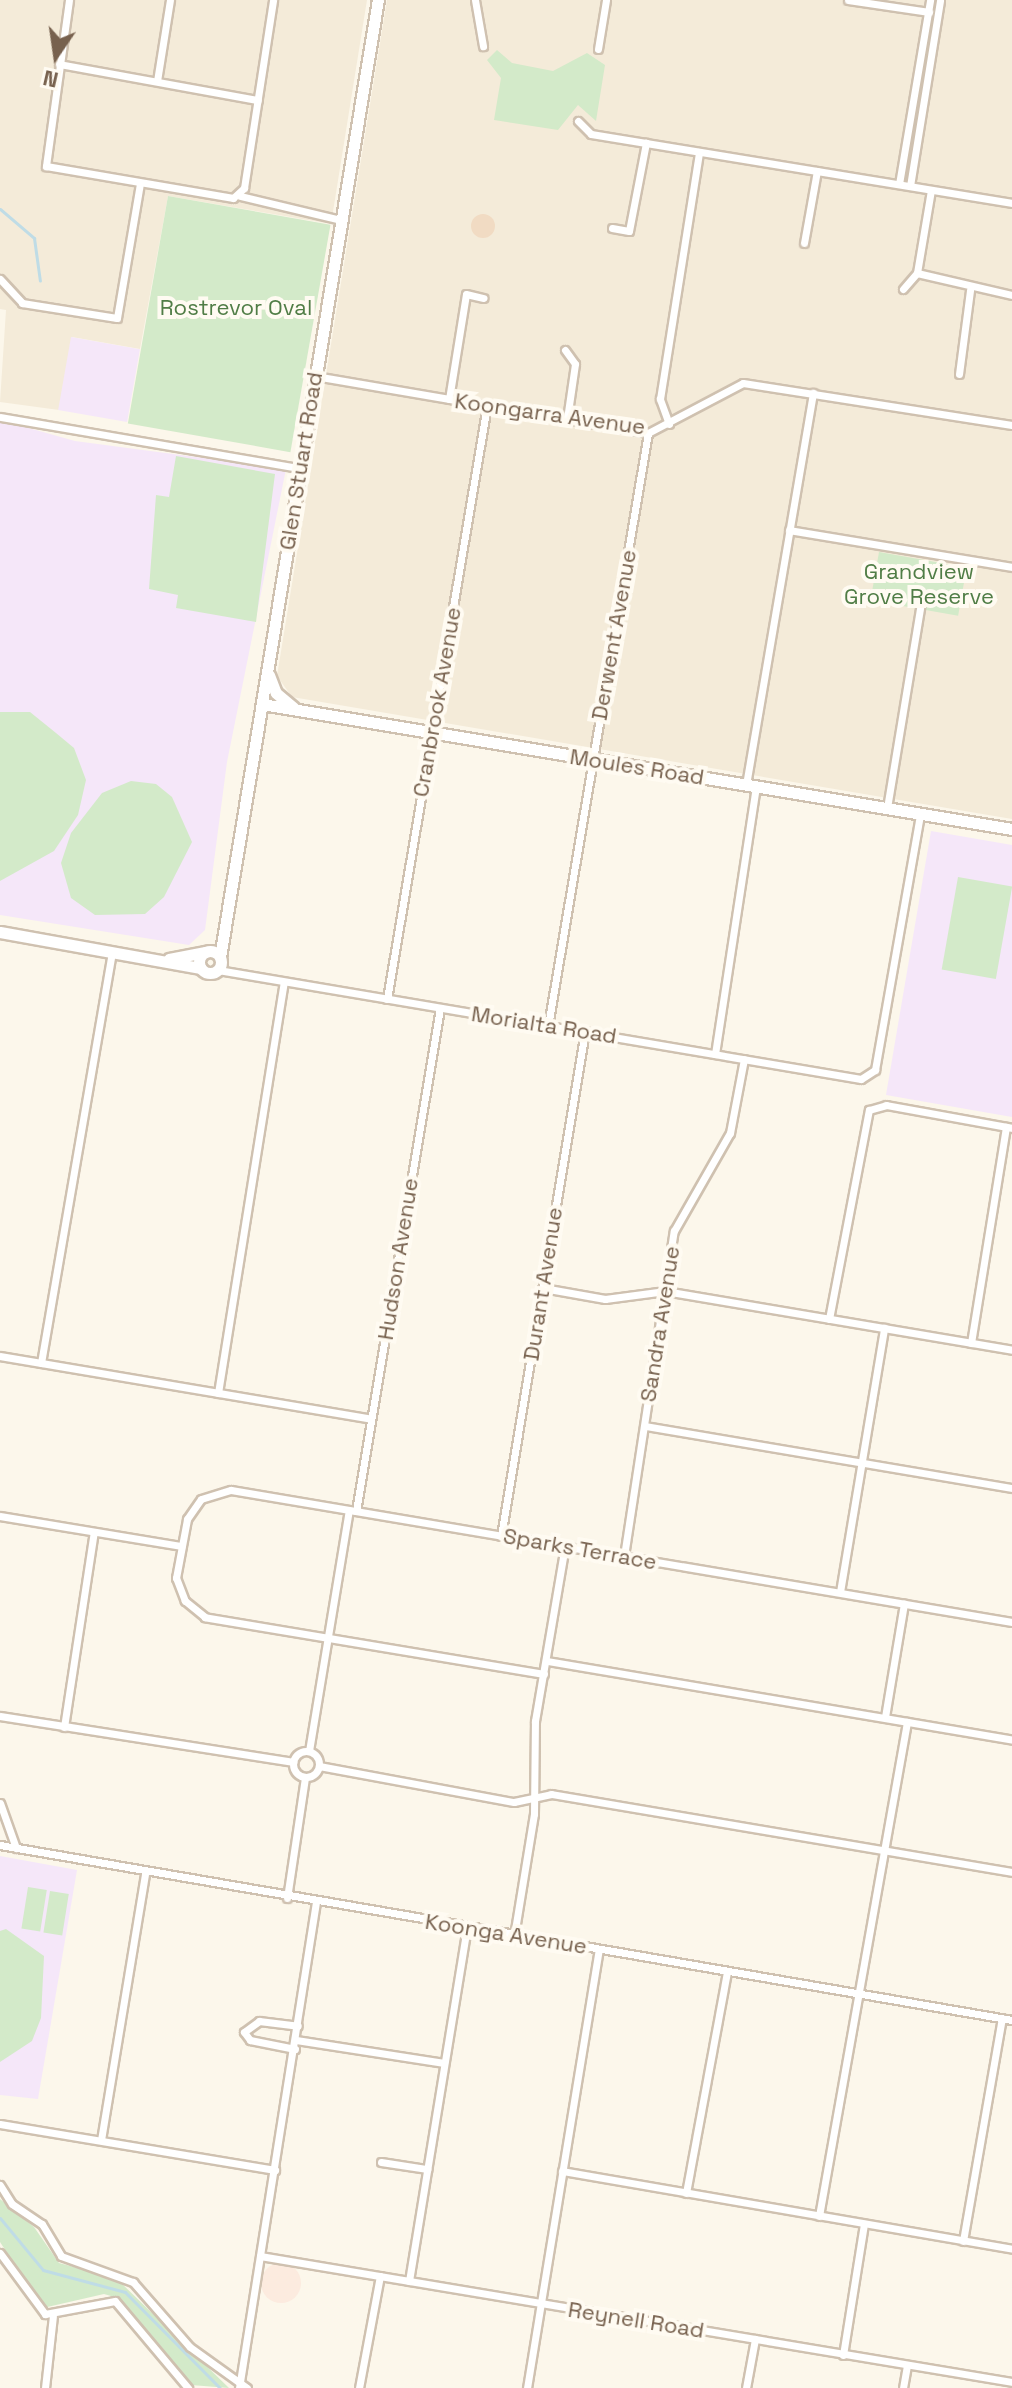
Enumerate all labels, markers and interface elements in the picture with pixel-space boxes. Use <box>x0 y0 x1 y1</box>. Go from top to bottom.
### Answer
north arrow <box>16 16 96 96</box>
text: N <box>40 64 61 95</box>
park label: Rostrevor Oval <box>160 295 312 321</box>
street label: Glen Stuart Road <box>274 370 328 552</box>
street label: Koongarra Avenue <box>453 388 647 440</box>
street label: Derwent Avenue <box>586 548 642 722</box>
park label: Grandview Grove Reserve <box>844 558 994 610</box>
street label: Cranbrook Avenue <box>407 605 467 799</box>
street label: Moules Road <box>568 743 706 791</box>
street label: Morialta Road <box>469 1000 619 1050</box>
street label: Hudson Avenue <box>372 1176 424 1342</box>
street label: Durant Avenue <box>518 1205 568 1363</box>
street label: Sandra Avenue <box>635 1244 685 1404</box>
street label: Sparks Terrace <box>501 1522 659 1576</box>
street label: Koonga Avenue <box>423 1908 589 1960</box>
street label: Reynell Road <box>566 2296 706 2344</box>

